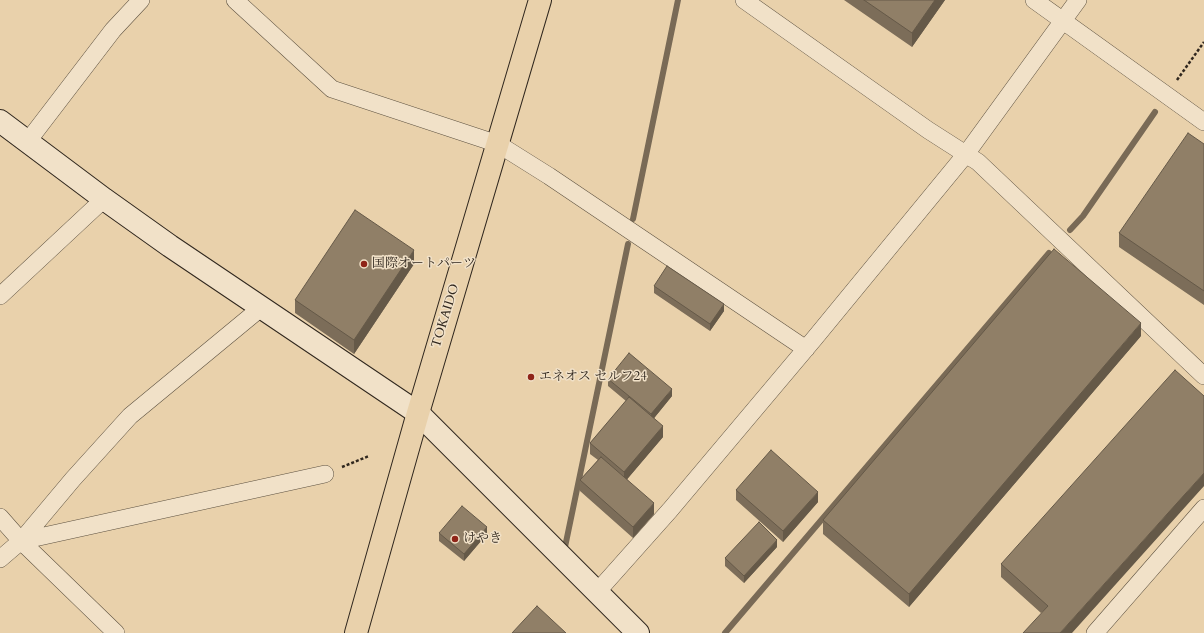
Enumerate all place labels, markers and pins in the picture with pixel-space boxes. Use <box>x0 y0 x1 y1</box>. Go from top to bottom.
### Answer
place label: 国際オートパーツ <box>372 256 476 272</box>
marker: 国際オートパーツ <box>359 259 369 269</box>
place label: エネオス セルフ24 <box>539 369 647 385</box>
marker: エネオス セルフ24 <box>526 372 536 382</box>
place label: けやき <box>463 531 502 547</box>
marker: けやき <box>450 534 460 544</box>

